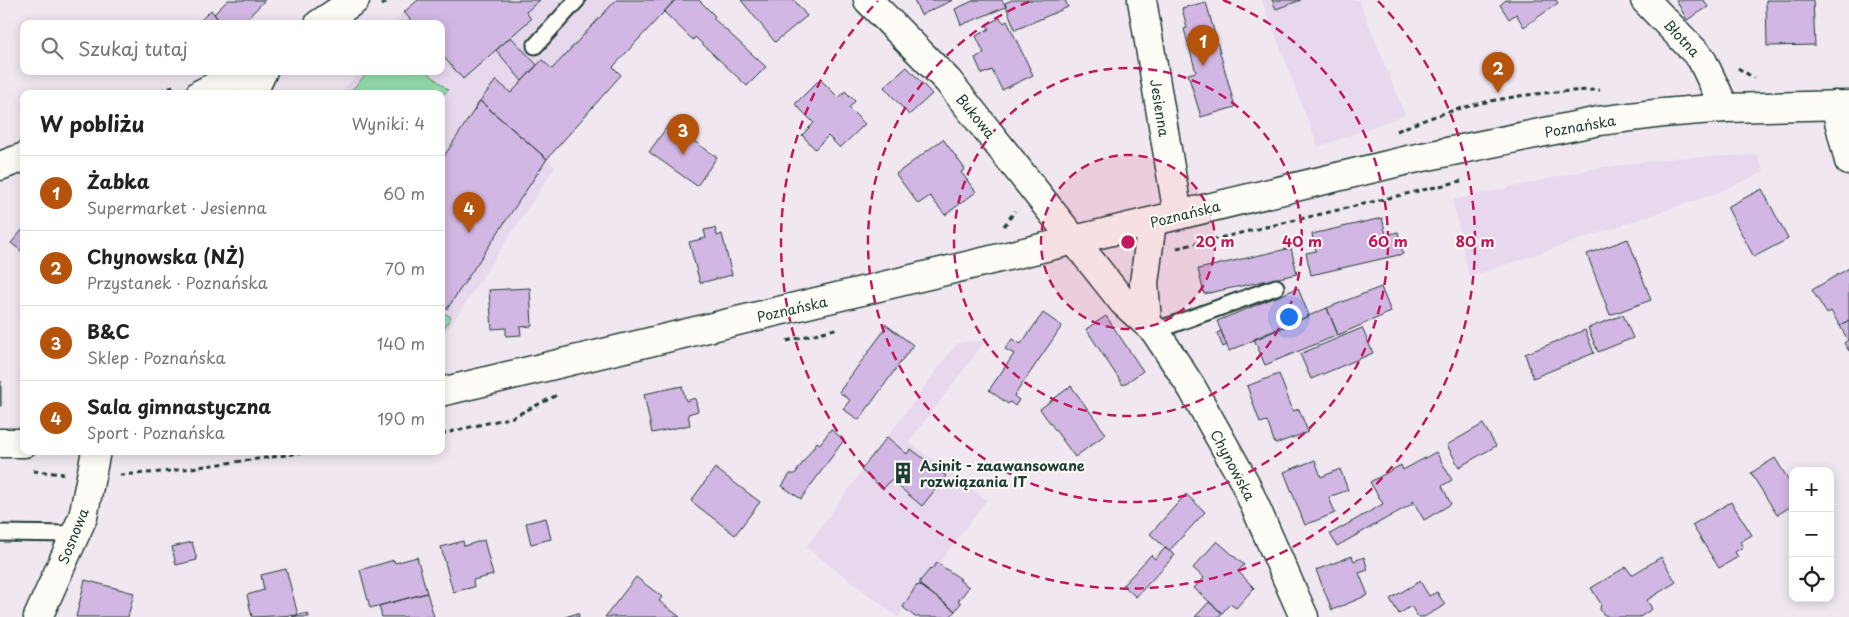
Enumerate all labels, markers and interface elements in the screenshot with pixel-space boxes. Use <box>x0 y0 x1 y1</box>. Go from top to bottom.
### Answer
street label: Błotna <box>1659 15 1705 62</box>
search box <box>20 20 445 75</box>
pin: 1 <box>1187 25 1219 66</box>
icon: search <box>38 34 66 62</box>
text: Szukaj tutaj <box>78 34 188 62</box>
pin: 2 <box>1482 52 1514 93</box>
street label: Jesienna <box>1145 78 1175 138</box>
street label: Bukowa <box>951 89 1001 143</box>
text: W pobliżu <box>40 107 145 139</box>
street label: Poznańska <box>1543 109 1617 143</box>
text: Wyniki: 4 <box>352 111 425 135</box>
pin: 3 <box>667 114 699 155</box>
text: Żabka <box>87 167 150 195</box>
text: 1 <box>52 181 60 205</box>
text: 60 m <box>383 181 425 205</box>
pin: 4 <box>453 192 485 233</box>
text: Supermarket · Jesienna <box>87 195 267 219</box>
street label: Poznańska <box>1148 195 1223 233</box>
text: 20 m <box>1196 229 1234 252</box>
text: 40 m <box>1282 229 1322 252</box>
text: 60 m <box>1368 229 1408 252</box>
text: 80 m <box>1455 229 1495 252</box>
centre of rings <box>1119 233 1137 251</box>
text: Chynowska (NŻ) <box>87 242 245 270</box>
text: 2 <box>50 256 62 280</box>
text: 70 m <box>385 256 425 280</box>
text: Przystanek · Poznańska <box>87 270 268 294</box>
street label: Poznańska <box>755 291 830 327</box>
your location <box>1276 304 1302 330</box>
text: B&C <box>87 317 130 345</box>
text: 3 <box>51 331 61 355</box>
text: 140 m <box>377 331 425 355</box>
text: Sklep · Poznańska <box>87 345 225 369</box>
text: Sala gimnastyczna <box>87 392 271 420</box>
text: 4 <box>51 406 61 430</box>
text: 190 m <box>377 406 425 430</box>
text: Sport · Poznańska <box>87 420 225 444</box>
street label: Chynowska <box>1205 426 1261 505</box>
place label: Asinit - zaawansowane rozwiązania IT <box>920 455 1085 492</box>
building icon: Asinit - zaawansowane rozwiązania IT <box>890 460 916 486</box>
map controls <box>1789 467 1834 602</box>
button: + <box>1789 467 1834 512</box>
street label: Sosnowa <box>52 505 94 567</box>
button: − <box>1789 512 1834 557</box>
button: locate <box>1789 557 1834 602</box>

